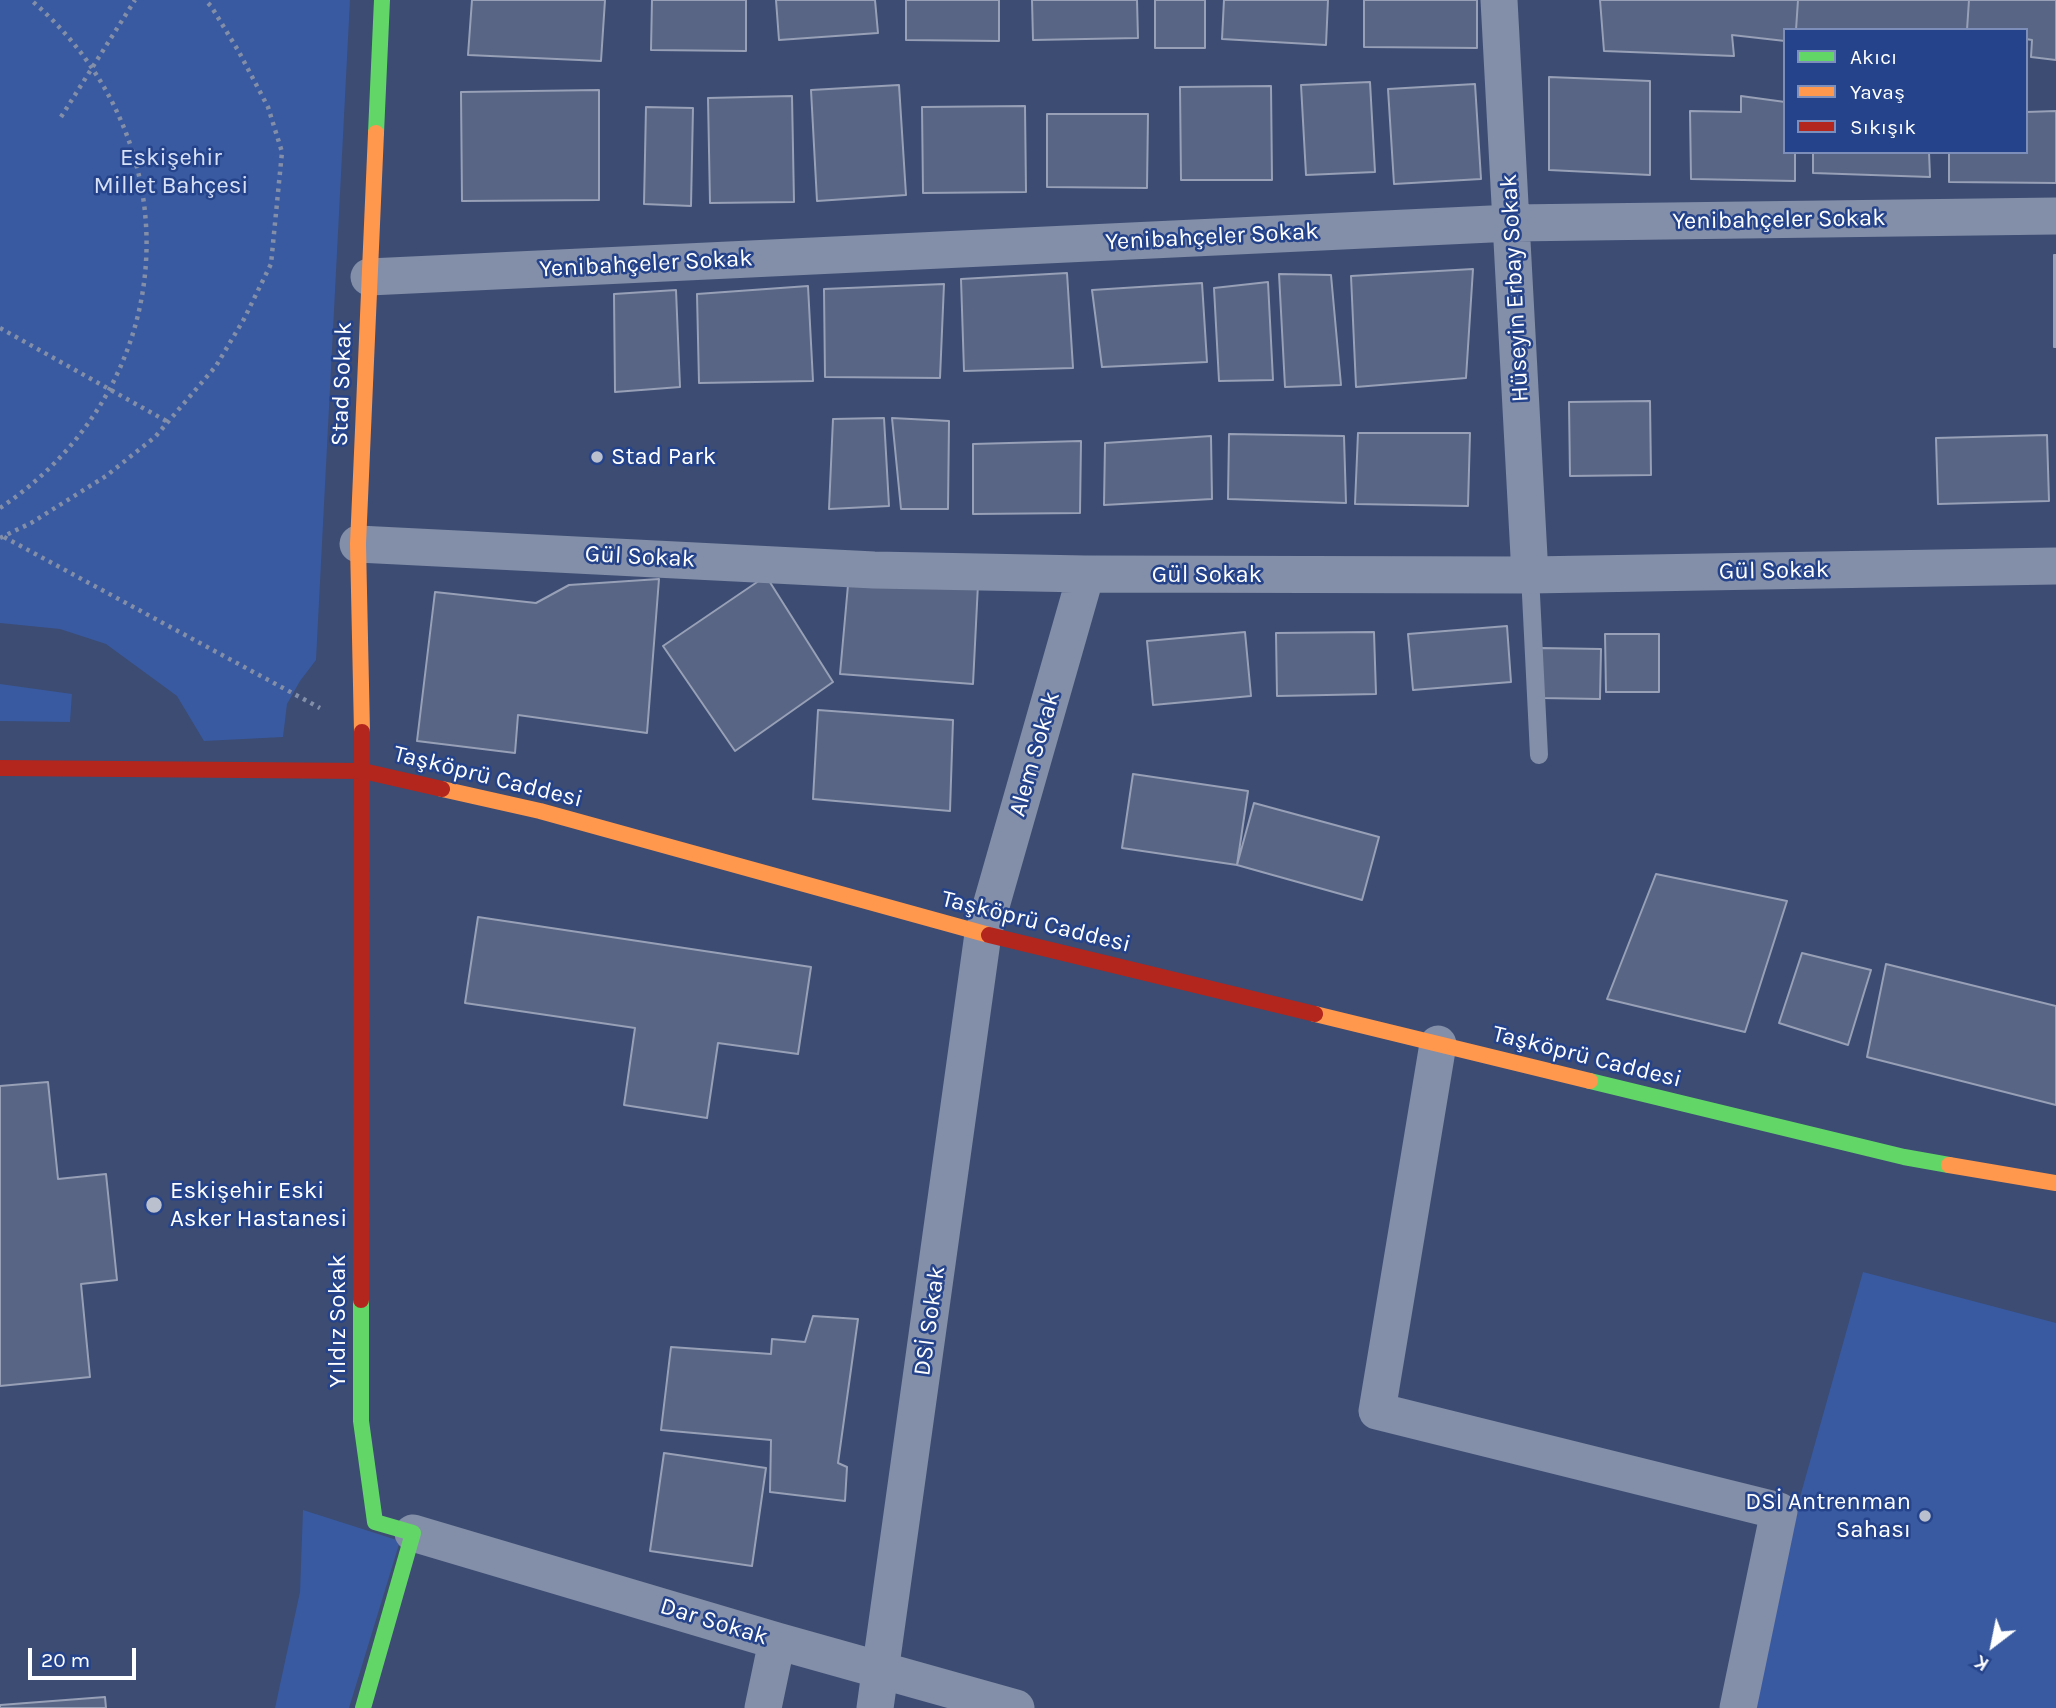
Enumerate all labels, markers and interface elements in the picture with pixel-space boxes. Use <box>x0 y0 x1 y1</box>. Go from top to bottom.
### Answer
legend <box>1783 28 2028 154</box>
text: Akıcı <box>1850 45 1897 69</box>
text: Yavaş <box>1850 80 1905 104</box>
text: Sıkışık <box>1850 115 1916 139</box>
park label: Eskişehir Millet Bahçesi <box>93 144 249 200</box>
street label: Hüseyin Erbay Sokak <box>1495 173 1535 403</box>
street label: Yenibahçeler Sokak <box>1672 204 1886 236</box>
street label: Yenibahçeler Sokak <box>1105 217 1319 257</box>
street label: Yenibahçeler Sokak <box>539 244 753 284</box>
street label: Stad Sokak <box>325 321 359 447</box>
place label: Stad Park <box>611 443 716 471</box>
marker: Stad Park <box>589 449 605 465</box>
street label: Gül Sokak <box>584 540 696 574</box>
street label: Gül Sokak <box>1719 556 1829 586</box>
street label: Gül Sokak <box>1152 561 1262 589</box>
street label: Alem Sokak <box>1003 688 1067 820</box>
street label: Taşköprü Caddesi <box>391 740 585 814</box>
street label: Taşköprü Caddesi <box>939 885 1133 959</box>
street label: Taşköprü Caddesi <box>1490 1020 1684 1094</box>
place label: Eskişehir Eski Asker Hastanesi <box>170 1177 347 1233</box>
marker: Eskişehir Eski Asker Hastanesi <box>144 1195 164 1215</box>
street label: Yıldız Sokak <box>324 1254 352 1388</box>
street label: DSİ Sokak <box>908 1264 952 1378</box>
place label: DSİ Antrenman Sahası <box>1745 1488 1911 1544</box>
marker: DSİ Antrenman Sahası <box>1917 1508 1933 1524</box>
street label: Dar Sokak <box>657 1592 771 1652</box>
north arrow <box>1958 1610 2028 1680</box>
scale bar <box>32 1634 140 1678</box>
text: 20 m <box>41 1648 90 1672</box>
text: K <box>1971 1650 1993 1675</box>

